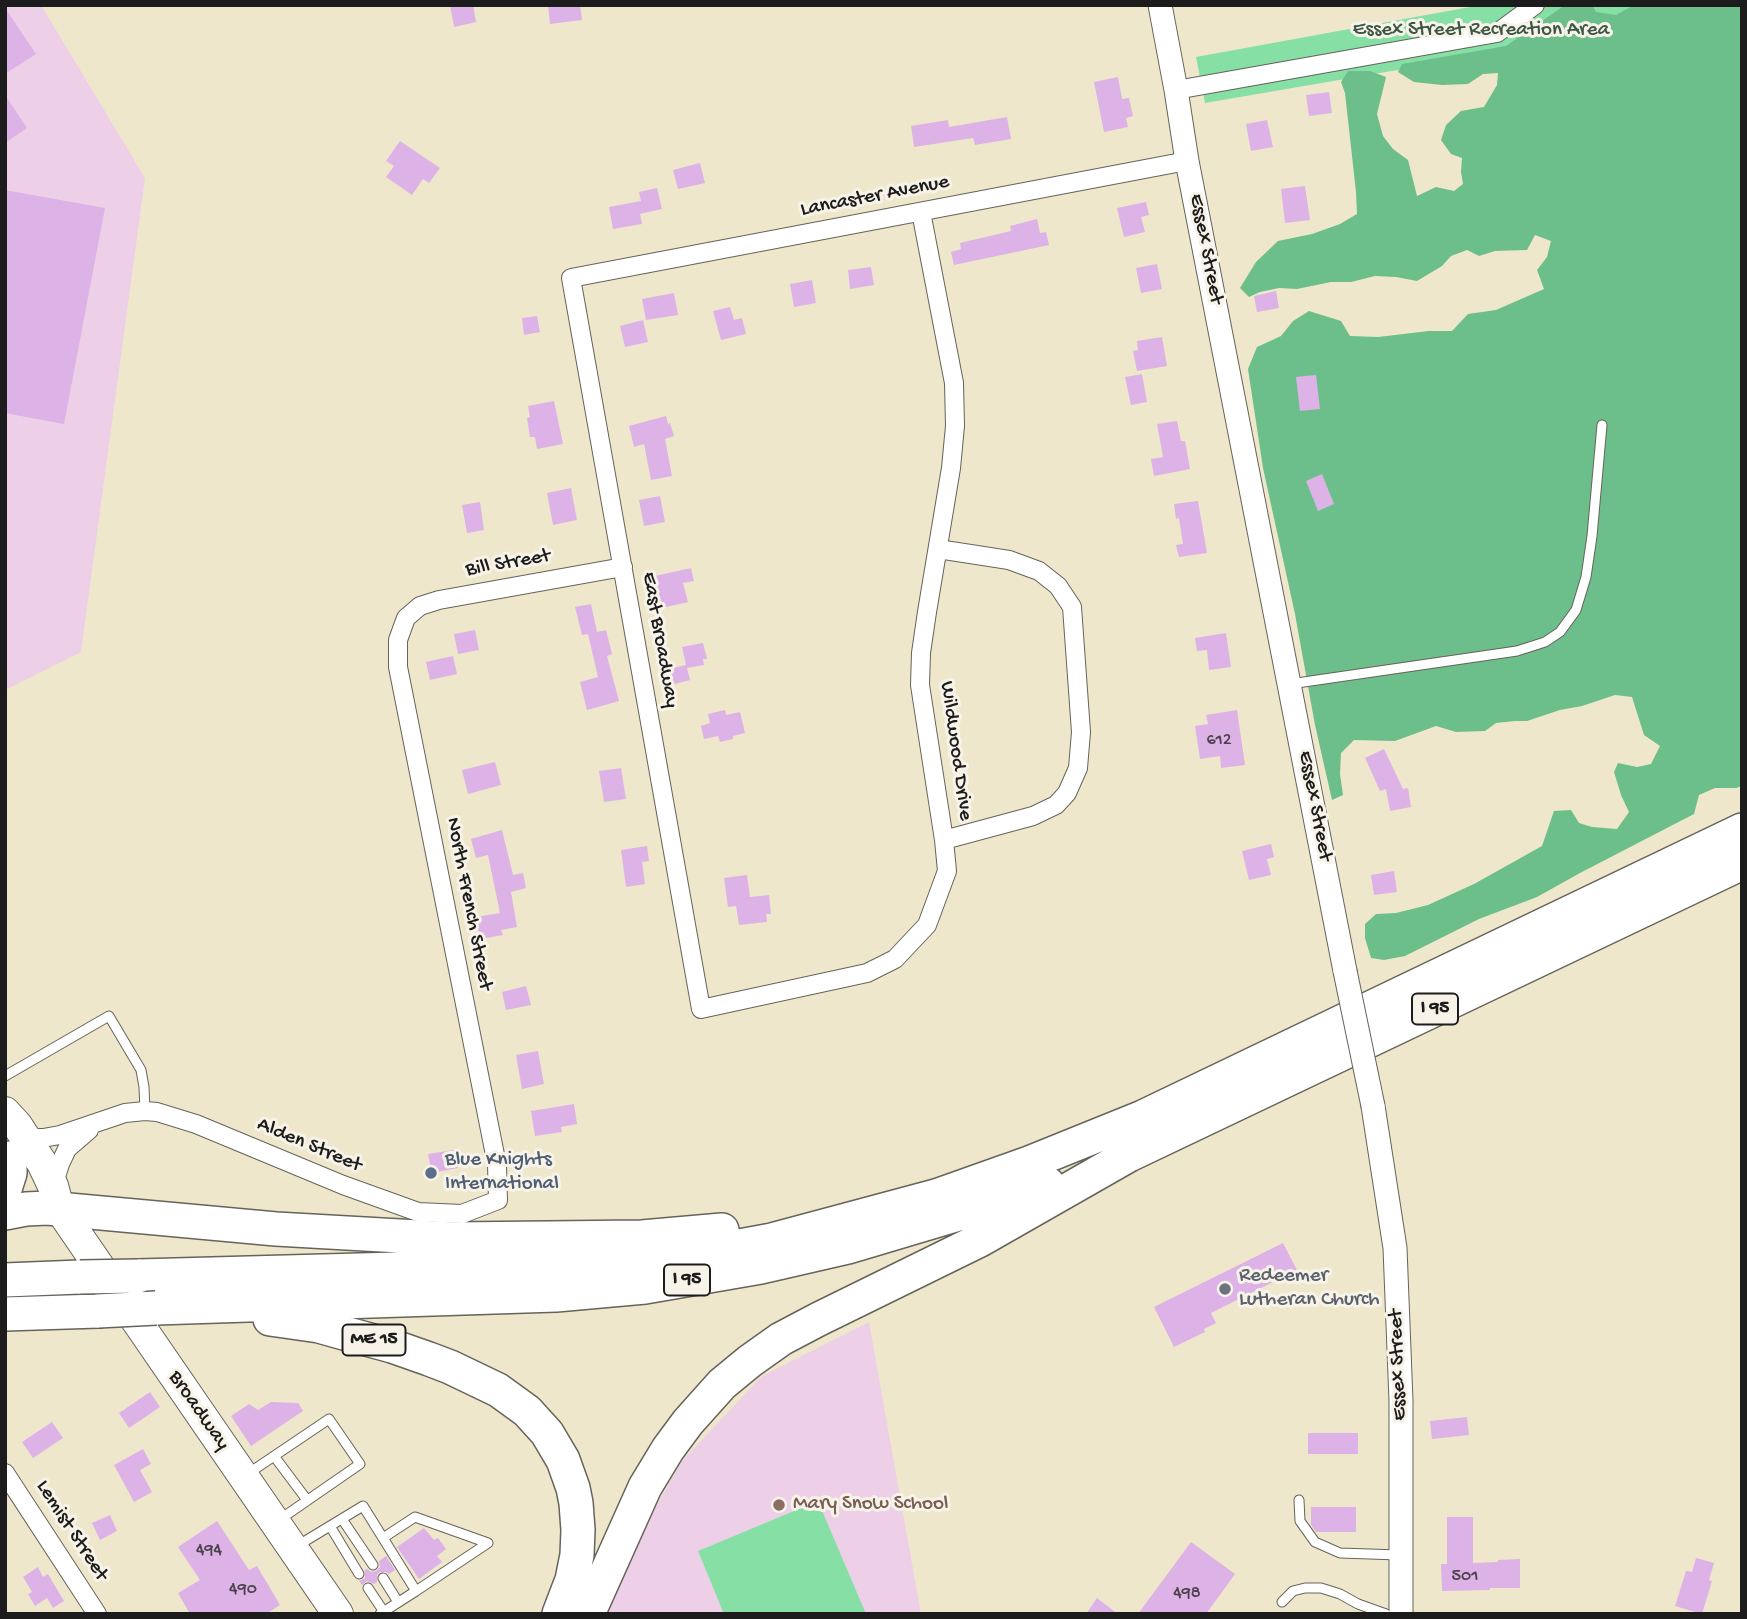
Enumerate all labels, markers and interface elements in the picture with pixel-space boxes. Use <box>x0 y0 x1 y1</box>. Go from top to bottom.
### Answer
park label: Essex Street Recreation Area <box>1353 18 1609 44</box>
street label: Lancaster Avenue <box>799 170 951 224</box>
street label: Essex Street <box>1182 192 1228 306</box>
street label: Bill Street <box>464 544 552 584</box>
street label: East Broadway <box>635 570 683 710</box>
street label: Wildwood Drive <box>933 680 977 822</box>
house number: 612 <box>1206 730 1232 752</box>
street label: Essex Street <box>1291 749 1337 863</box>
street label: North French Street <box>439 816 497 992</box>
road number: I 95 <box>1412 993 1458 1024</box>
street label: Alden Street <box>253 1113 365 1179</box>
place label: Blue Knights International <box>445 1148 559 1198</box>
marker: Blue Knights International <box>423 1165 439 1181</box>
road number: I 95 <box>664 1264 710 1296</box>
place label: Redeemer Lutheran Church <box>1239 1264 1380 1314</box>
marker: Redeemer Lutheran Church <box>1217 1281 1233 1297</box>
street label: Essex Street <box>1384 1309 1414 1421</box>
road number: ME 15 <box>342 1324 406 1356</box>
street label: Broadway <box>161 1366 235 1456</box>
street label: Lemist Street <box>29 1476 113 1586</box>
place label: Mary Snow School <box>793 1492 948 1518</box>
marker: Mary Snow School <box>771 1497 787 1513</box>
house number: 494 <box>196 1540 222 1562</box>
house number: 501 <box>1452 1566 1478 1588</box>
house number: 490 <box>229 1579 257 1601</box>
house number: 498 <box>1173 1583 1201 1605</box>

